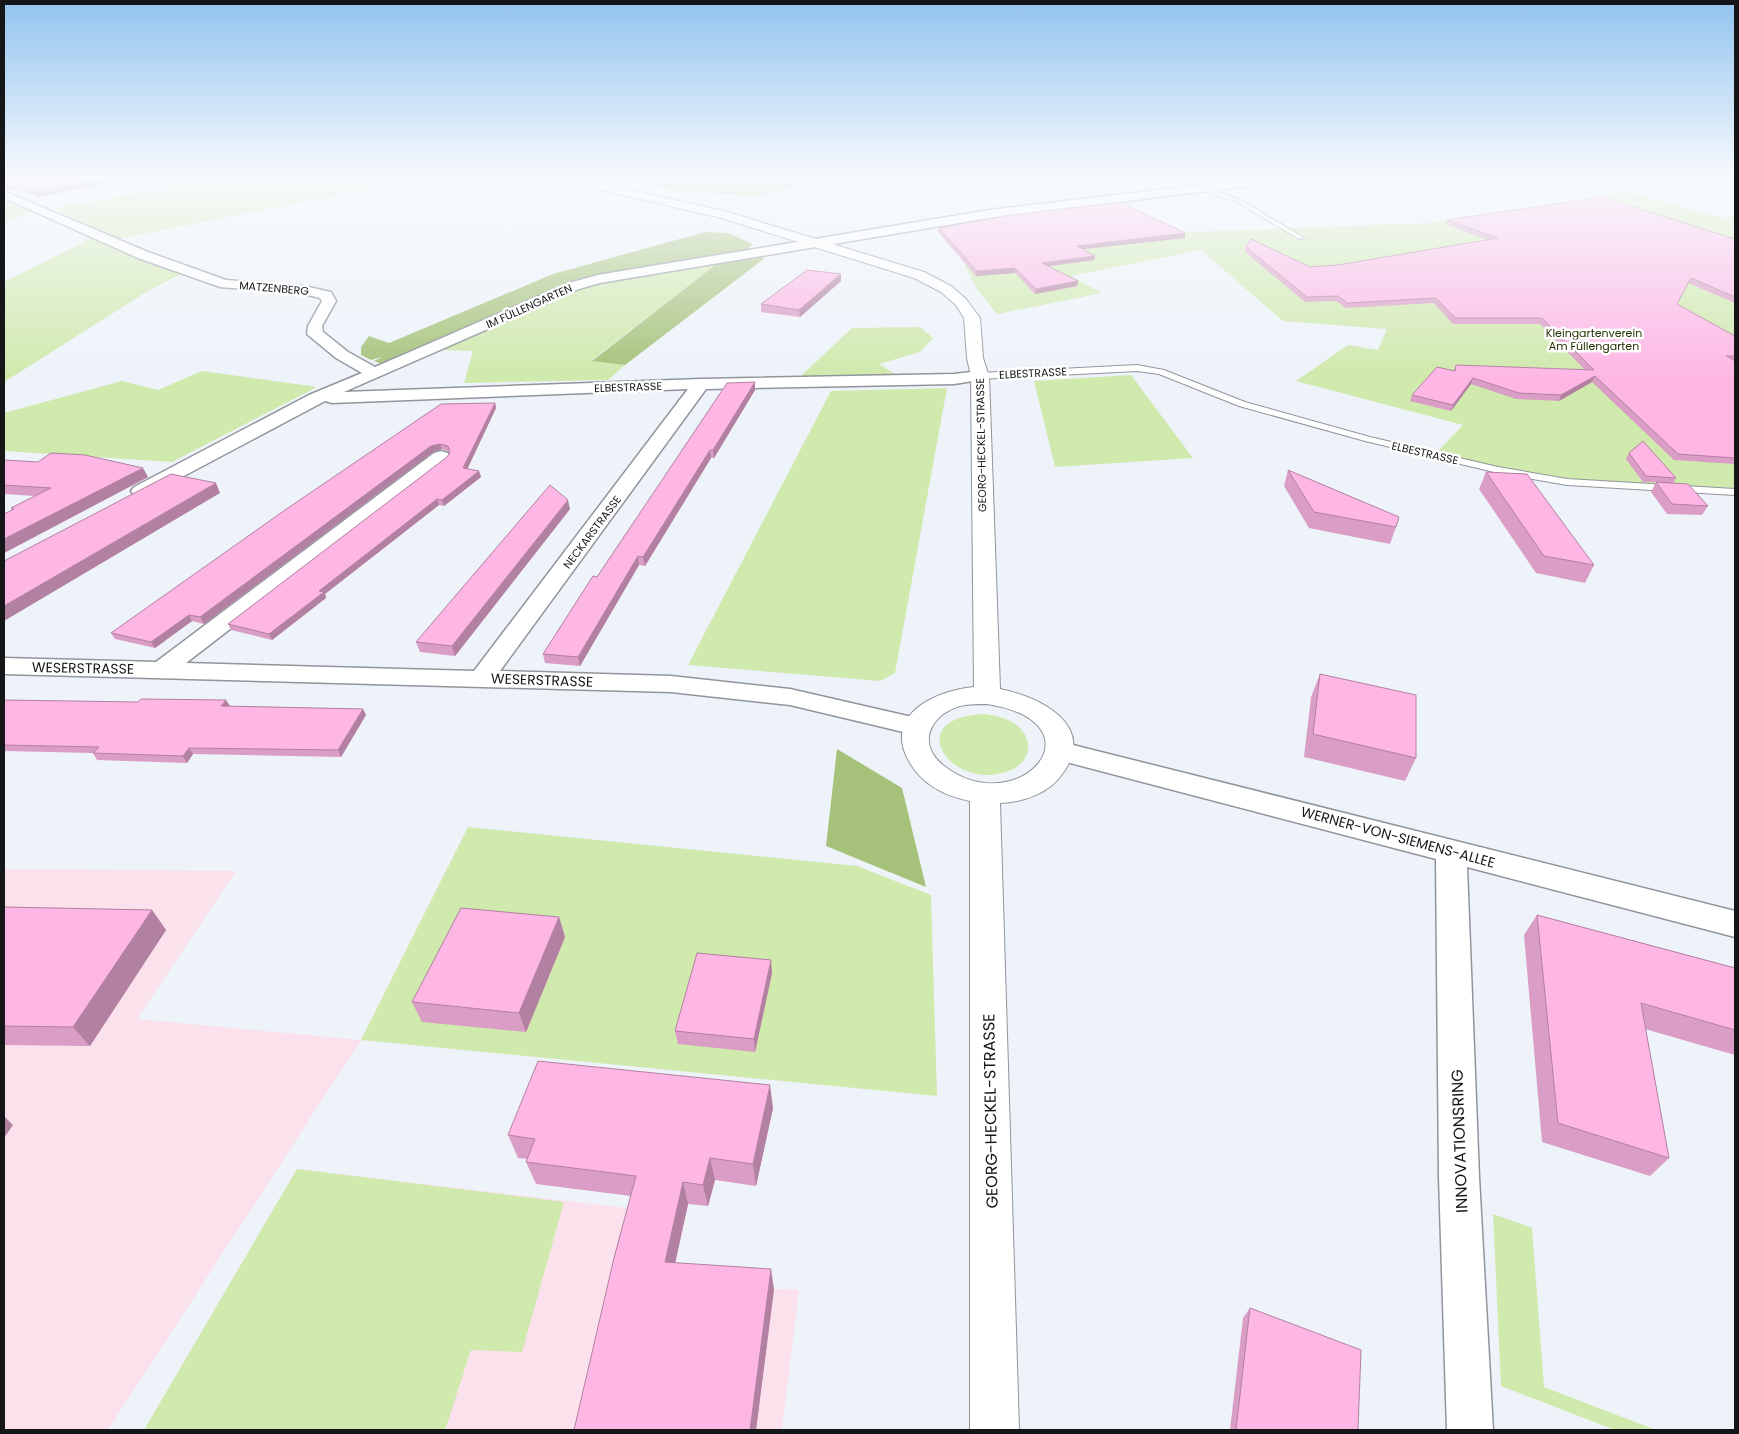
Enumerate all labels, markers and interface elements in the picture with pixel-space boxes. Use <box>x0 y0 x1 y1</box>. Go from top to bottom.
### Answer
street label: MATZENBERG <box>239 277 310 299</box>
street label: IM FÜLLENGARTEN <box>483 280 575 332</box>
park label: Kleingartenverein Am Füllengarten <box>1546 325 1642 354</box>
street label: ELBESTRASSE <box>999 363 1067 383</box>
street label: ELBESTRASSE <box>594 378 662 396</box>
street label: GEORG-HECKEL-STRASSE <box>972 378 990 512</box>
street label: ELBESTRASSE <box>1390 438 1460 468</box>
street label: NECKARSTRASSE <box>559 492 625 572</box>
street label: WESERSTRASSE <box>32 657 134 679</box>
street label: WESERSTRASSE <box>491 668 593 692</box>
street label: WERNER-VON-SIEMENS-ALLEE <box>1299 801 1497 873</box>
street label: GEORG-HECKEL-STRASSE <box>977 1013 1004 1209</box>
street label: INNOVATIONSRING <box>1445 1069 1474 1213</box>

